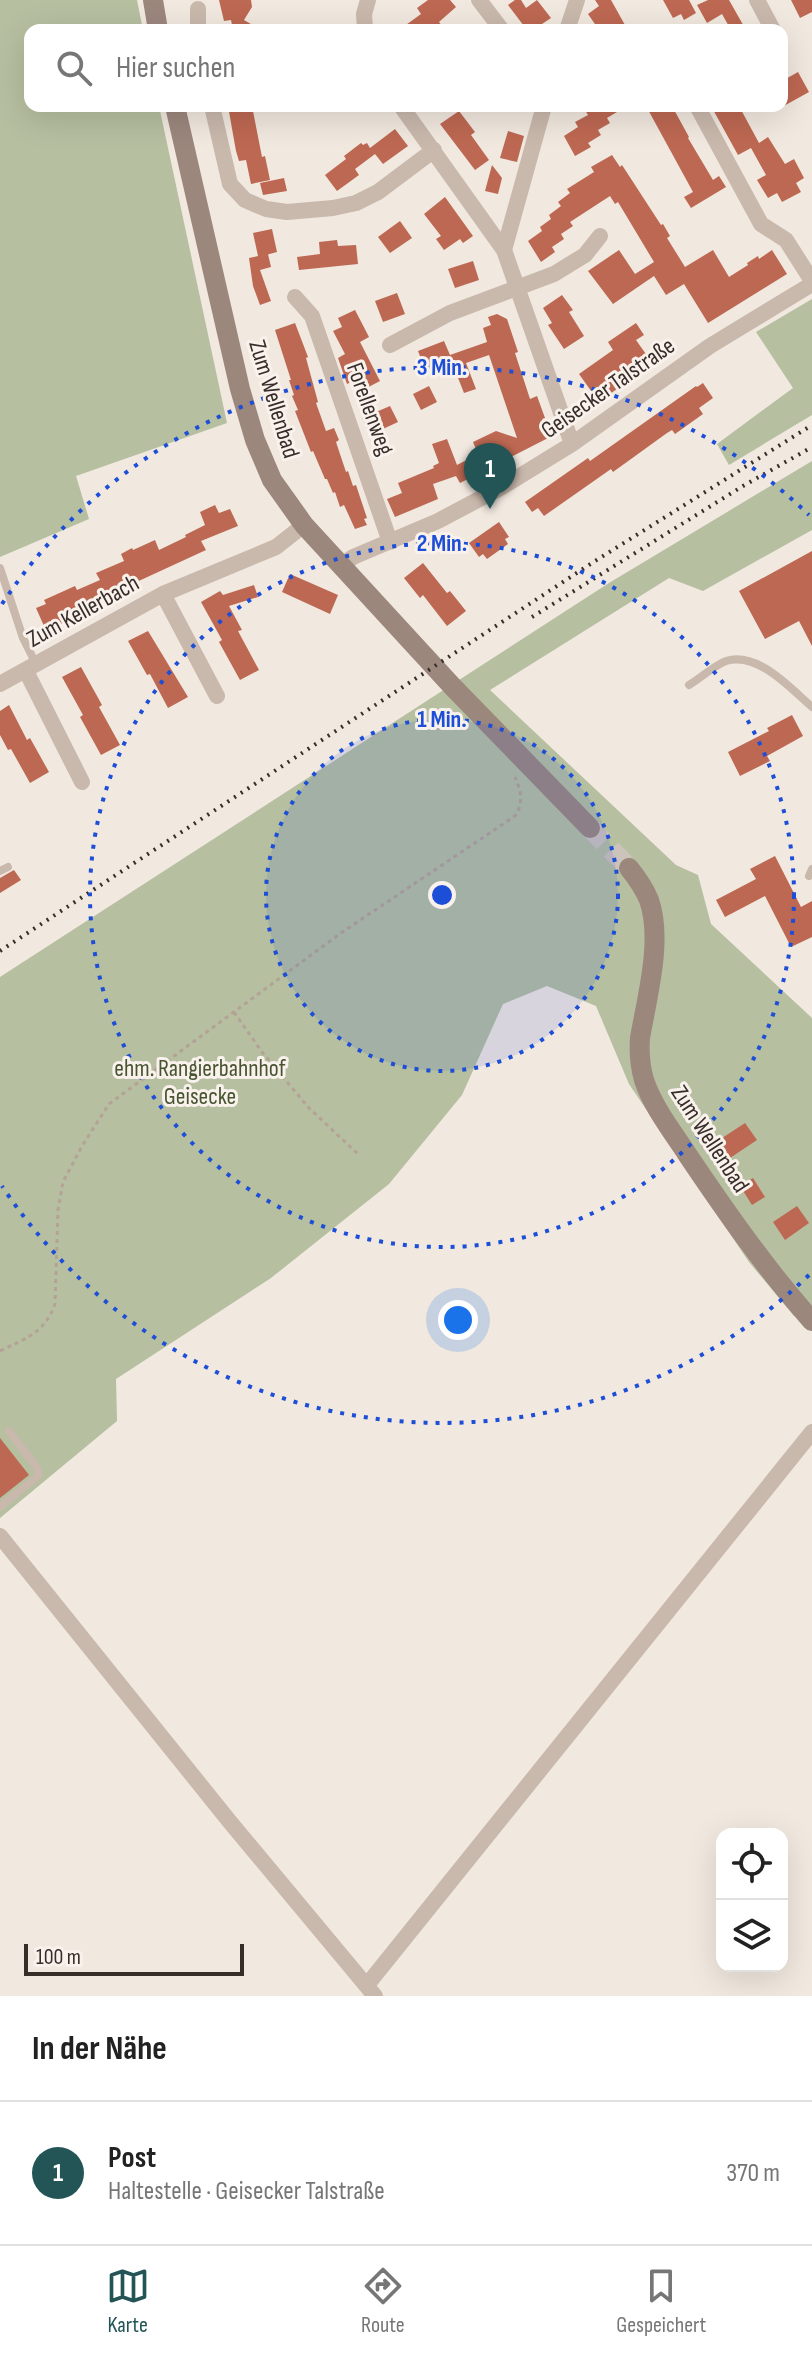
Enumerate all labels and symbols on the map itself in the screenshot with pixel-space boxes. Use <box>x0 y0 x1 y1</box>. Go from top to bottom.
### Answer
street label: Geisecker Talstraße <box>536 331 680 445</box>
street label: Zum Wellenbad <box>242 337 306 461</box>
text: 3 Min. <box>417 353 467 382</box>
street label: Forellenweg <box>340 359 400 459</box>
pin: 1 <box>464 443 516 509</box>
text: 2 Min. <box>417 529 467 558</box>
street label: Zum Kellerbach <box>22 568 144 654</box>
text: 1 Min. <box>417 705 467 734</box>
centre of rings <box>428 881 456 909</box>
park label: ehm. Rangierbahnhof Geisecke <box>114 1054 287 1111</box>
street label: Zum Wellenbad <box>665 1080 755 1198</box>
your location <box>438 1300 478 1340</box>
scale bar <box>24 1940 244 1976</box>

